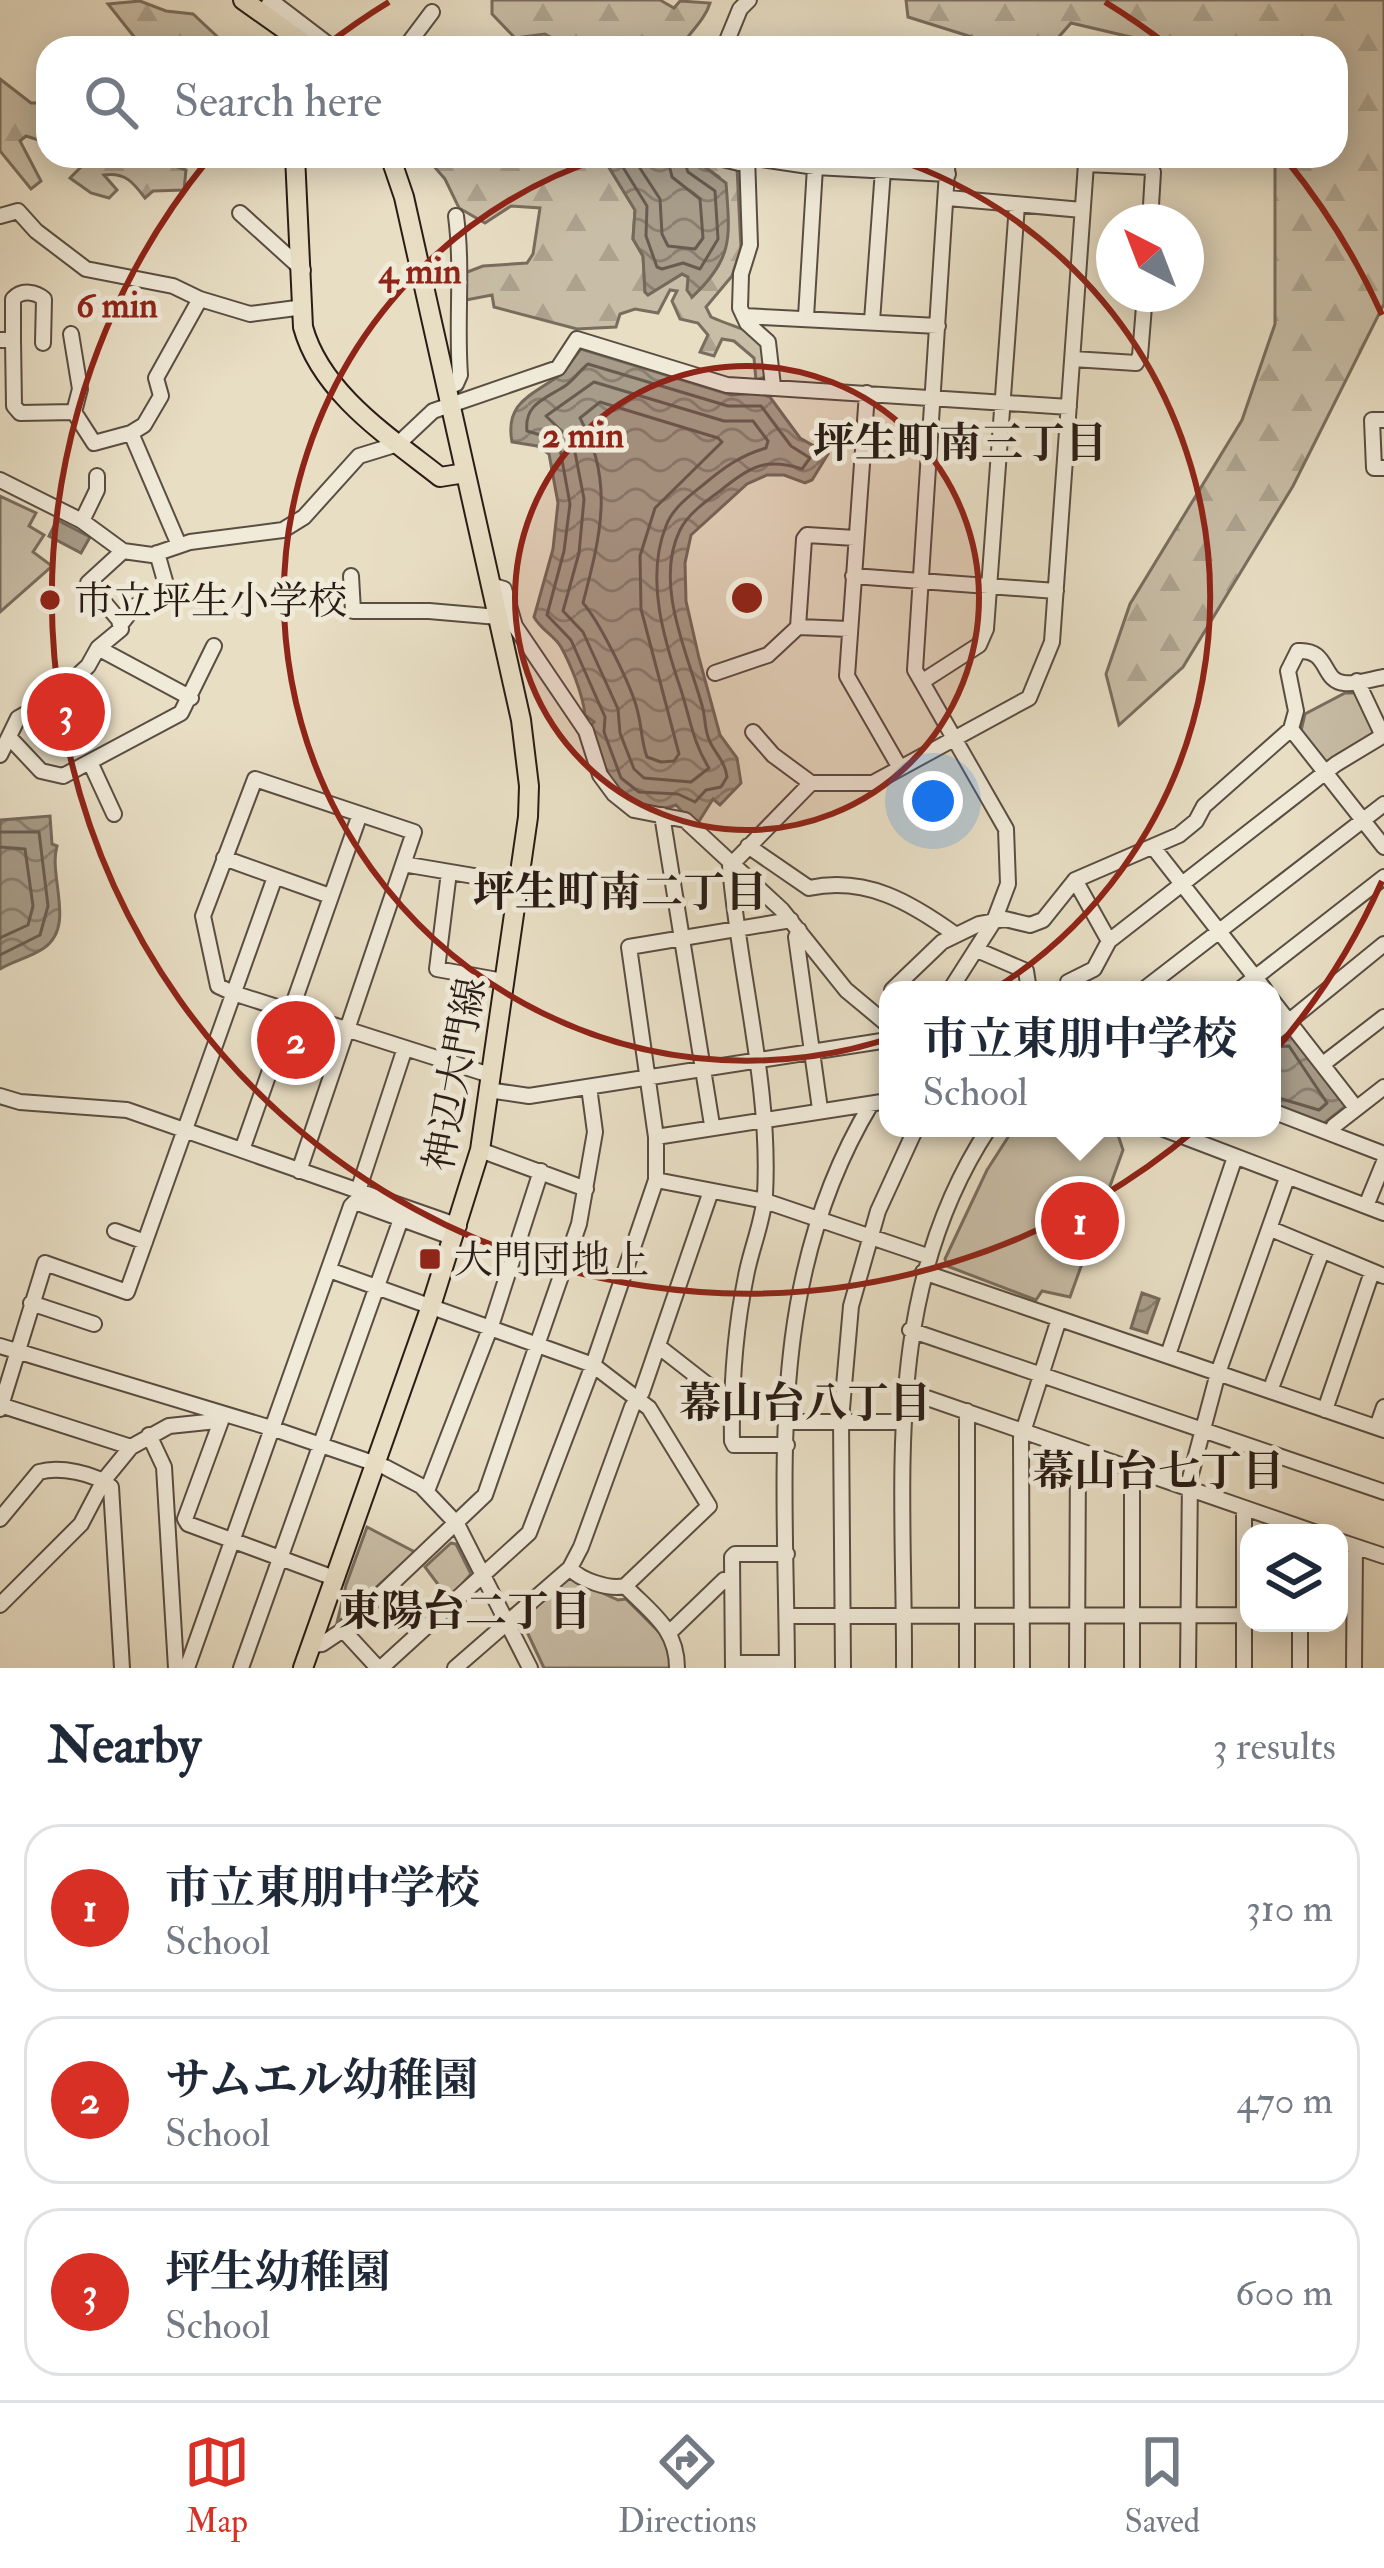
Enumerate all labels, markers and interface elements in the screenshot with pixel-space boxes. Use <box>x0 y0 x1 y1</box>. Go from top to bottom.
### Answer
search box <box>36 36 1348 168</box>
icon: search <box>78 69 144 135</box>
text: Search here <box>174 74 382 130</box>
north arrow <box>1096 204 1204 312</box>
text: 4 min <box>377 249 462 294</box>
text: 6 min <box>76 283 158 328</box>
text: 2 min <box>542 413 624 458</box>
district label: 坪生町南三丁目 <box>813 418 1107 470</box>
place label: 市立坪生小学校 <box>74 577 347 626</box>
centre of rings <box>726 577 768 619</box>
marker: 市立坪生小学校 <box>37 587 63 613</box>
pin: 3 <box>27 667 105 757</box>
your location <box>903 771 963 831</box>
district label: 坪生町南二丁目 <box>473 867 767 919</box>
street label: 神辺大門線 <box>414 974 497 1175</box>
popup <box>879 981 1281 1137</box>
pin: 2 <box>257 995 335 1085</box>
text: 市立東朋中学校 <box>922 1012 1238 1068</box>
text: School <box>922 1068 1028 1117</box>
pin: 1 <box>1041 1176 1119 1266</box>
place label: 大門団地上 <box>454 1236 649 1285</box>
marker: 大門団地上 <box>417 1246 443 1272</box>
district label: 幕山台八丁目 <box>679 1378 931 1430</box>
district label: 幕山台七丁目 <box>1032 1446 1284 1498</box>
map controls <box>1240 1524 1348 1632</box>
button: layers <box>1240 1524 1348 1632</box>
district label: 東陽台二丁目 <box>339 1586 591 1638</box>
text: Nearby <box>48 1714 201 1778</box>
text: 3 results <box>1213 1722 1336 1771</box>
text: 市立東朋中学校 <box>165 1861 480 1917</box>
text: 1 <box>83 1884 97 1933</box>
text: 310 m <box>1246 1884 1333 1933</box>
text: School <box>165 1917 270 1966</box>
text: サムエル幼稚園 <box>165 2053 478 2109</box>
text: 2 <box>80 2076 100 2125</box>
text: 470 m <box>1237 2076 1333 2125</box>
text: School <box>165 2109 270 2158</box>
text: 坪生幼稚園 <box>165 2245 390 2301</box>
text: 3 <box>83 2268 97 2317</box>
text: 600 m <box>1235 2268 1333 2317</box>
text: School <box>165 2301 270 2350</box>
tab: Map <box>184 2429 250 2542</box>
tab: Directions <box>618 2429 757 2542</box>
tab: Saved <box>1125 2429 1200 2542</box>

